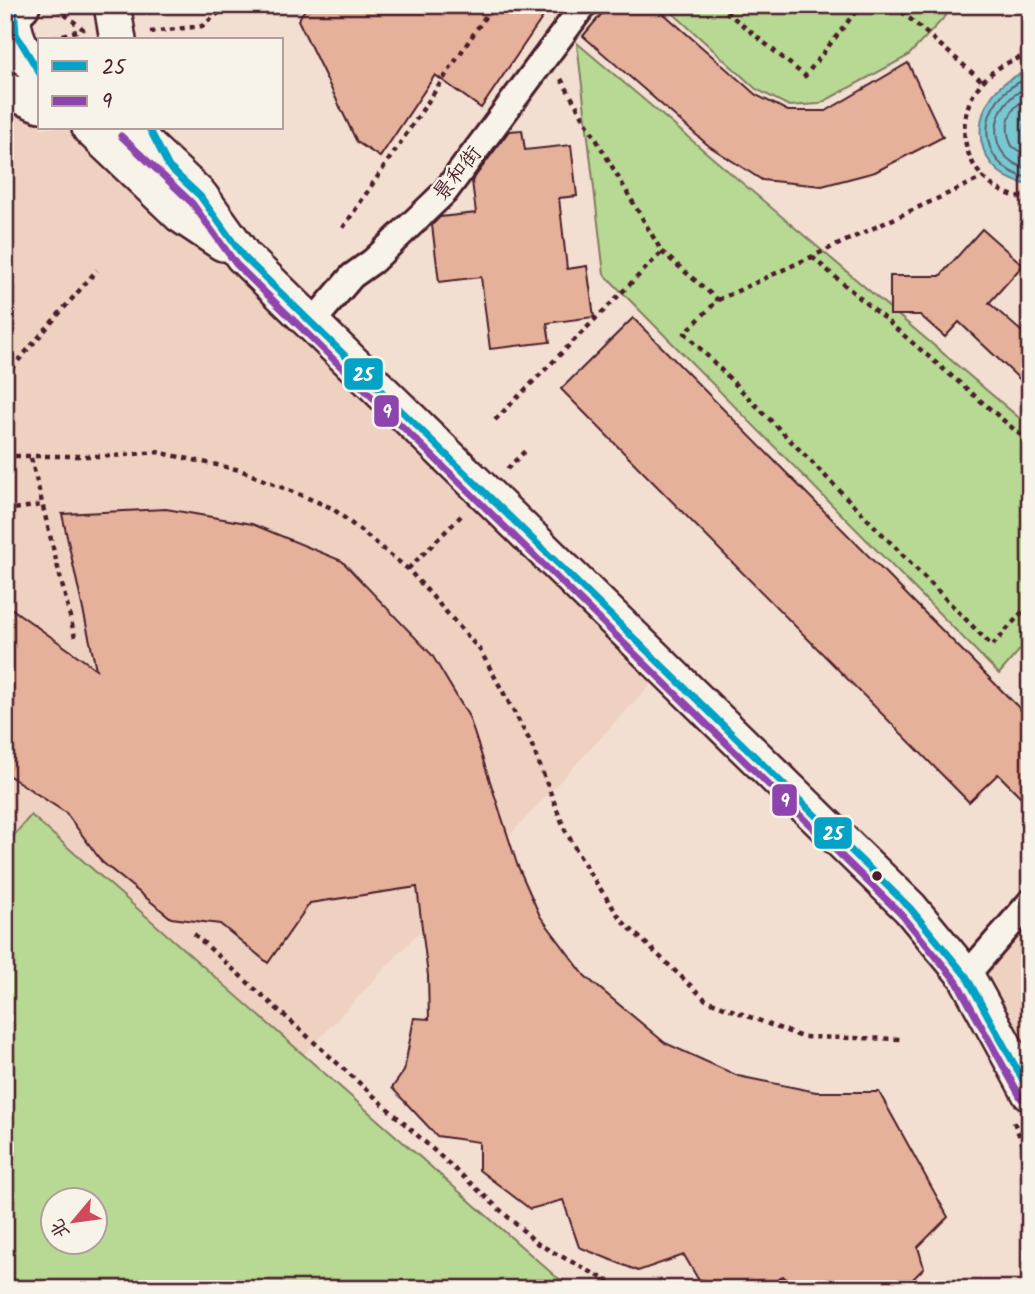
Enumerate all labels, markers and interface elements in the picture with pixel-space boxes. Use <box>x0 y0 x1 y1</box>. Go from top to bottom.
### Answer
legend <box>38 38 284 130</box>
text: 25 <box>102 52 127 85</box>
text: 9 <box>102 86 112 119</box>
street label: 景和街 <box>426 139 491 209</box>
line badge: 25 <box>343 357 384 391</box>
text: 25 <box>353 361 375 391</box>
line badge: 9 <box>373 394 400 428</box>
text: 9 <box>382 398 392 428</box>
line badge: 9 <box>771 783 798 817</box>
text: 9 <box>780 787 790 817</box>
line badge: 25 <box>813 816 853 850</box>
text: 25 <box>823 820 845 850</box>
unlabelled marker <box>870 869 884 883</box>
north arrow <box>38 1186 108 1256</box>
text: 北 <box>43 1213 79 1244</box>

